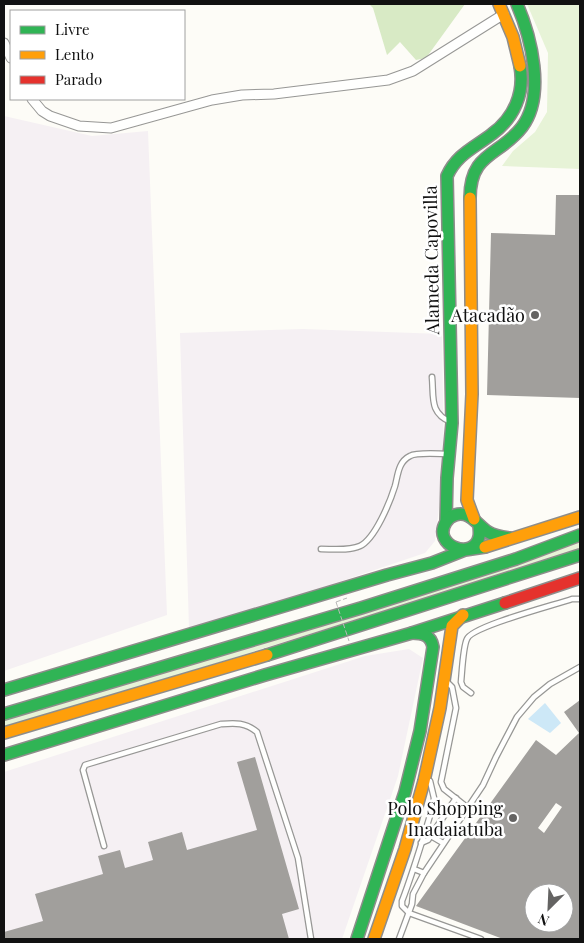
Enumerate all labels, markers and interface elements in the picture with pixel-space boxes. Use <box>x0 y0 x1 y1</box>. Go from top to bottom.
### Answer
legend <box>10 10 185 100</box>
text: Livre <box>55 19 90 39</box>
text: Lento <box>55 44 94 64</box>
text: Parado <box>55 69 102 89</box>
street label: Alameda Capovilla <box>418 185 444 336</box>
place label: Atacadão <box>450 303 525 327</box>
marker: Atacadão <box>529 309 541 321</box>
place label: Polo Shopping Inadaiatuba <box>387 796 503 841</box>
marker: Polo Shopping Inadaiatuba <box>507 812 519 824</box>
north arrow <box>524 883 574 933</box>
text: N <box>535 910 552 931</box>

